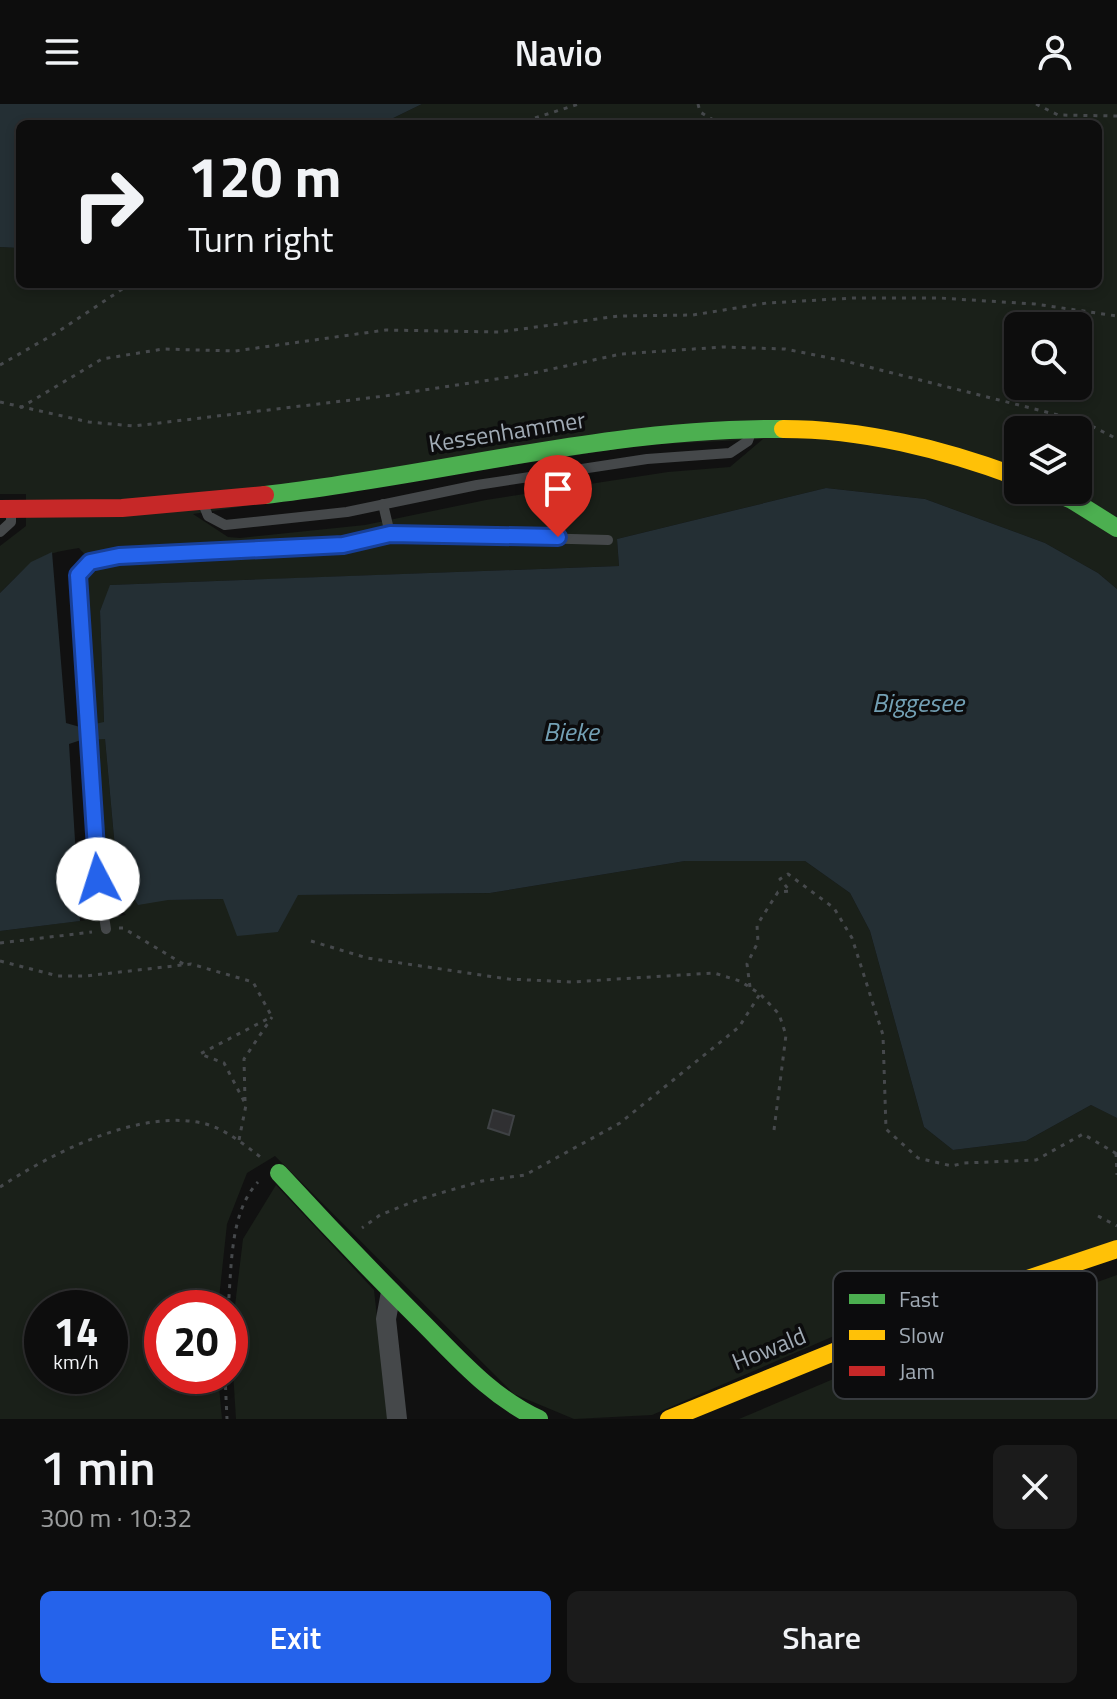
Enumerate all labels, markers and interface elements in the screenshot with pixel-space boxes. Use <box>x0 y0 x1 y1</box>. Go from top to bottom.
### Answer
text: Navio <box>514 25 603 80</box>
icon: menu <box>40 30 84 74</box>
icon: person <box>1033 30 1077 74</box>
text: 120 m <box>188 134 341 219</box>
icon: right <box>56 152 160 256</box>
text: Turn right <box>188 211 333 266</box>
map controls <box>1004 312 1092 504</box>
button: search <box>1004 312 1092 400</box>
street label: Kessenhammer <box>426 401 588 461</box>
button: layers <box>1004 416 1092 504</box>
pin <box>524 455 592 537</box>
icon: arrive <box>536 467 580 511</box>
water label: Biggesee <box>872 683 966 722</box>
water label: Bieke <box>543 712 601 751</box>
position arrow <box>56 837 140 921</box>
legend <box>833 1271 1097 1399</box>
text: Fast <box>899 1282 939 1316</box>
speed limit sign: 20 <box>144 1290 248 1394</box>
text: 14 <box>54 1301 98 1362</box>
street label: Howald <box>726 1317 811 1379</box>
text: Slow <box>899 1318 945 1352</box>
text: km/h <box>53 1346 99 1377</box>
text: Jam <box>899 1354 935 1388</box>
text: 1 min <box>40 1431 155 1504</box>
button: close <box>993 1445 1077 1529</box>
text: 300 m · 10:32 <box>40 1498 192 1537</box>
button: Exit <box>40 1591 551 1683</box>
button: Share <box>567 1591 1077 1683</box>

